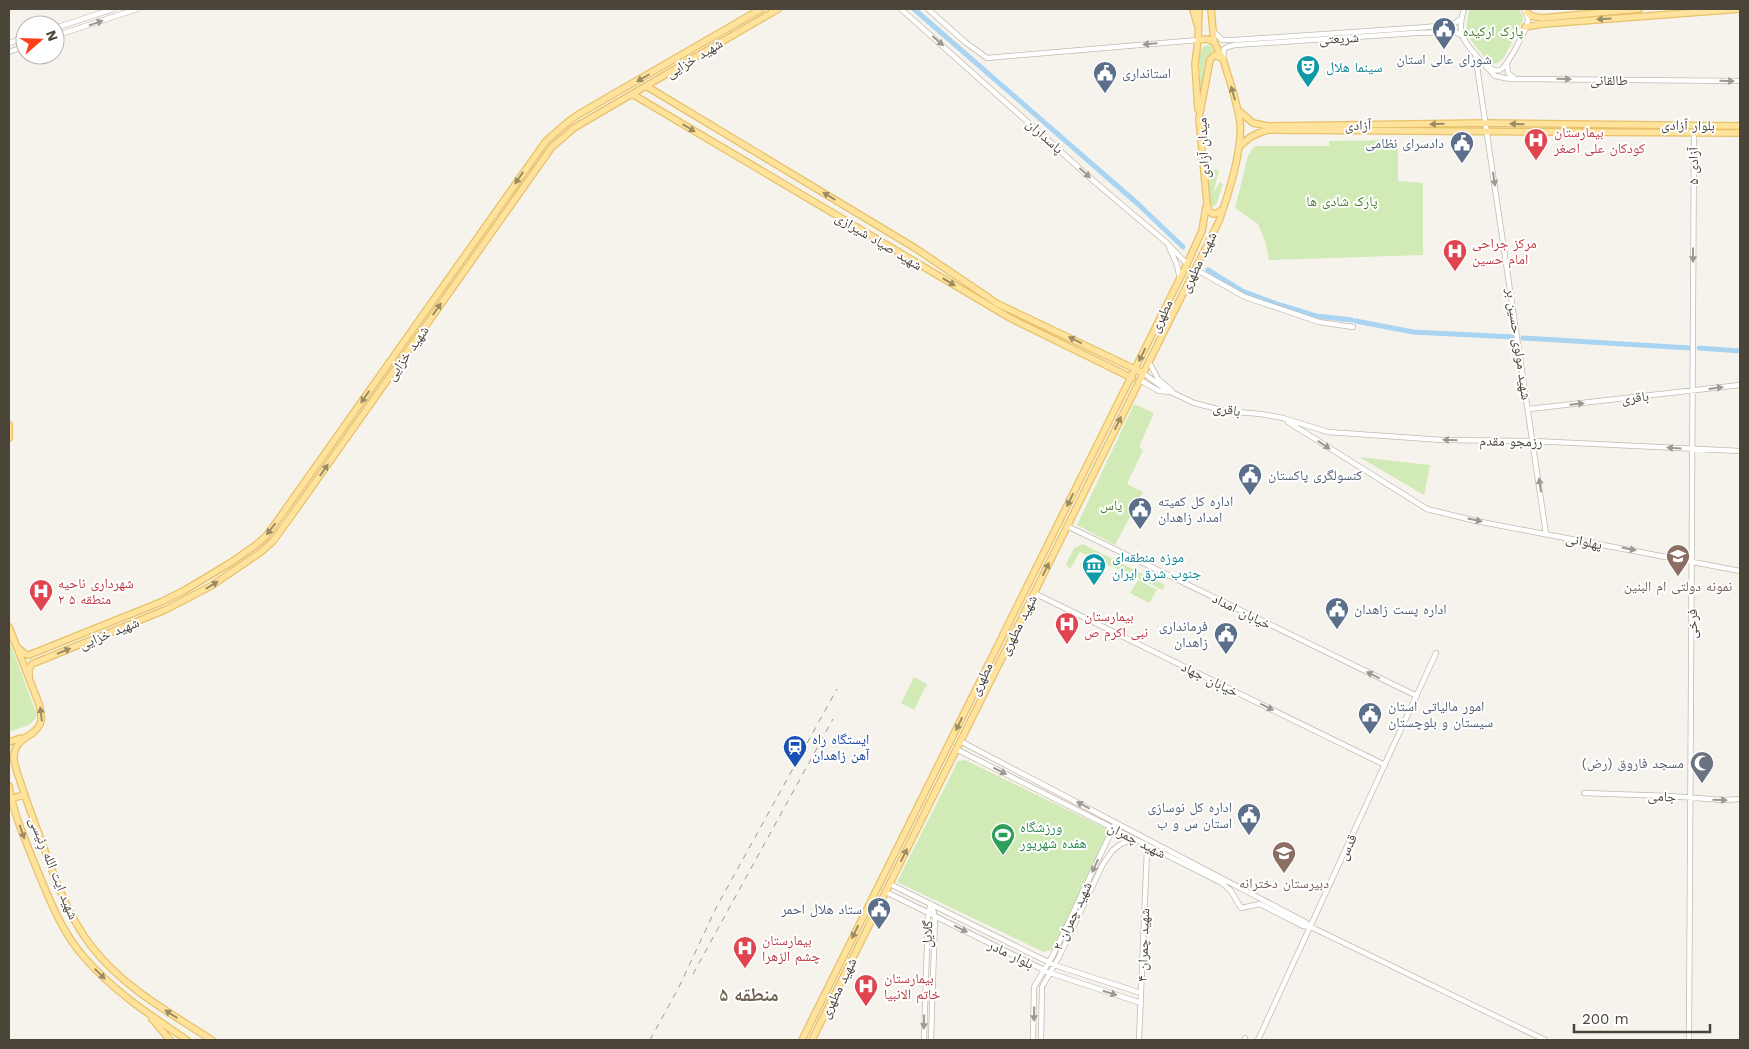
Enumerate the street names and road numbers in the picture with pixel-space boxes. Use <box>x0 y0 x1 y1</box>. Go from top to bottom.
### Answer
street label: شریعتی <box>1319 29 1360 48</box>
street label: شهید خزایی <box>663 35 726 82</box>
street label: طالقانی <box>1590 72 1628 89</box>
street label: پاسداران <box>1022 115 1067 158</box>
street label: میدان آزادی <box>1193 117 1214 179</box>
street label: آزادی <box>1345 117 1372 134</box>
street label: بلوار آزادی <box>1661 117 1715 134</box>
street label: آزادی ۵ <box>1685 147 1702 185</box>
street label: شهید صیاد شیرازی <box>832 209 925 274</box>
street label: شهید مطهری <box>1176 229 1221 296</box>
street label: شهید مولوی حسین بر <box>1502 286 1535 401</box>
street label: مطهری <box>1146 297 1177 336</box>
street label: شهید خزایی <box>382 322 433 384</box>
street label: باقری <box>1620 388 1650 407</box>
street label: باقری <box>1212 399 1242 420</box>
street label: رزمجو مقدم <box>1479 432 1543 452</box>
street label: پهلوانی <box>1564 530 1604 554</box>
street label: خیابان امداد <box>1210 590 1274 633</box>
street label: شهید مطهری <box>996 592 1041 658</box>
street label: فرخی <box>1684 609 1701 639</box>
street label: شهید خزایی <box>77 614 142 653</box>
street label: خیابان جهاد <box>1178 658 1241 701</box>
street label: مطهری <box>966 660 997 699</box>
street label: جامی <box>1647 787 1677 806</box>
street label: شهید ایت الله رِئیسی <box>23 814 82 923</box>
street label: شهید چمران <box>1105 819 1169 862</box>
street label: قدس <box>1334 831 1361 863</box>
street label: شهید چمران ۲ <box>1049 879 1096 953</box>
street label: شهید چمران ۴ <box>1134 908 1153 982</box>
street label: گلایل <box>919 920 936 948</box>
street label: بلوار مادر <box>984 936 1036 973</box>
street label: شهید مطهری <box>816 955 861 1022</box>

